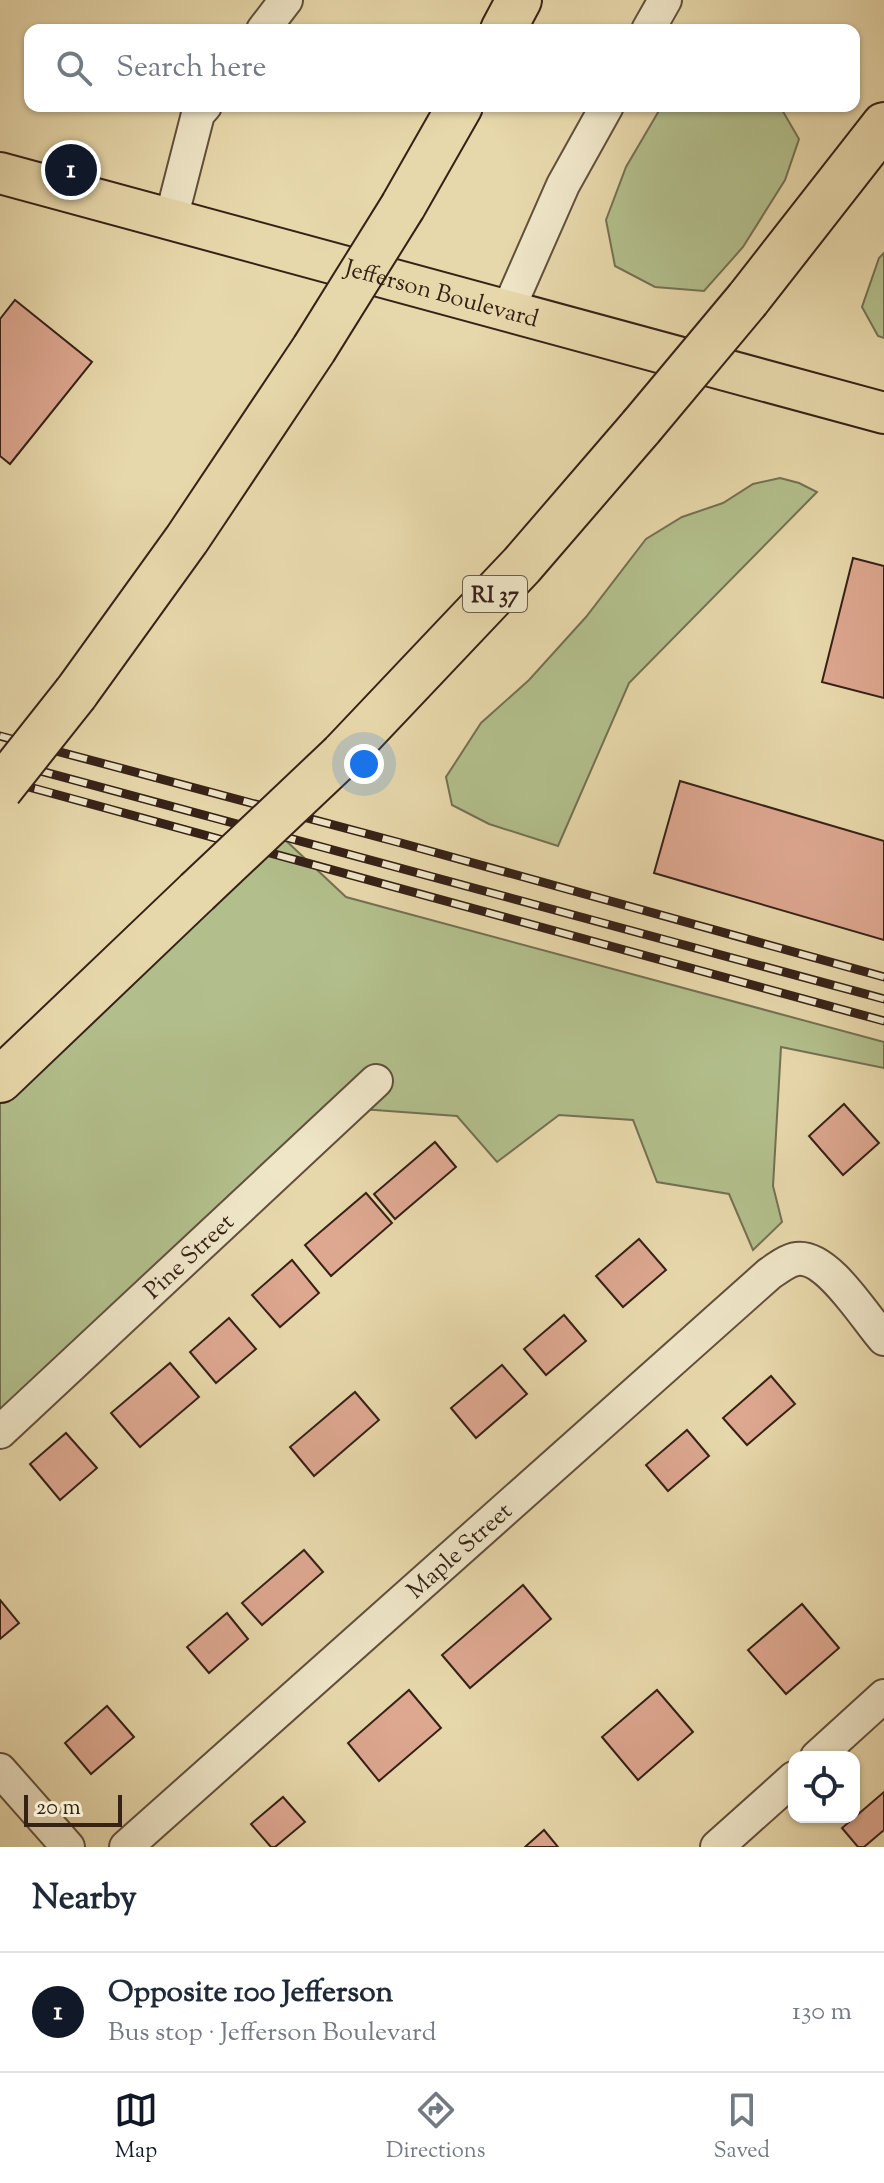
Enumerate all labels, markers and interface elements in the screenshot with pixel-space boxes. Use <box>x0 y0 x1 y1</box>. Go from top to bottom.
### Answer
search box <box>24 24 860 112</box>
icon: search <box>52 46 96 90</box>
text: Search here <box>116 47 266 90</box>
pin: 1 <box>45 140 97 200</box>
street label: Jefferson Boulevard <box>339 252 543 338</box>
road number: RI 37 <box>463 576 527 612</box>
your location <box>344 744 384 784</box>
street label: Pine Street <box>137 1207 243 1308</box>
street label: Maple Street <box>400 1496 520 1608</box>
map controls <box>788 1751 860 1823</box>
button: locate <box>788 1751 860 1823</box>
scale bar <box>24 1791 122 1827</box>
text: 20 m <box>36 1793 81 1825</box>
text: Nearby <box>32 1875 137 1924</box>
text: Opposite 100 Jefferson <box>108 1972 393 2015</box>
text: 1 <box>54 1994 62 2031</box>
text: 130 m <box>792 1994 852 2031</box>
text: Bus stop · Jefferson Boulevard <box>108 2015 436 2052</box>
tab: Map <box>114 2088 158 2168</box>
tab: Directions <box>386 2088 485 2168</box>
tab: Saved <box>713 2088 770 2168</box>

